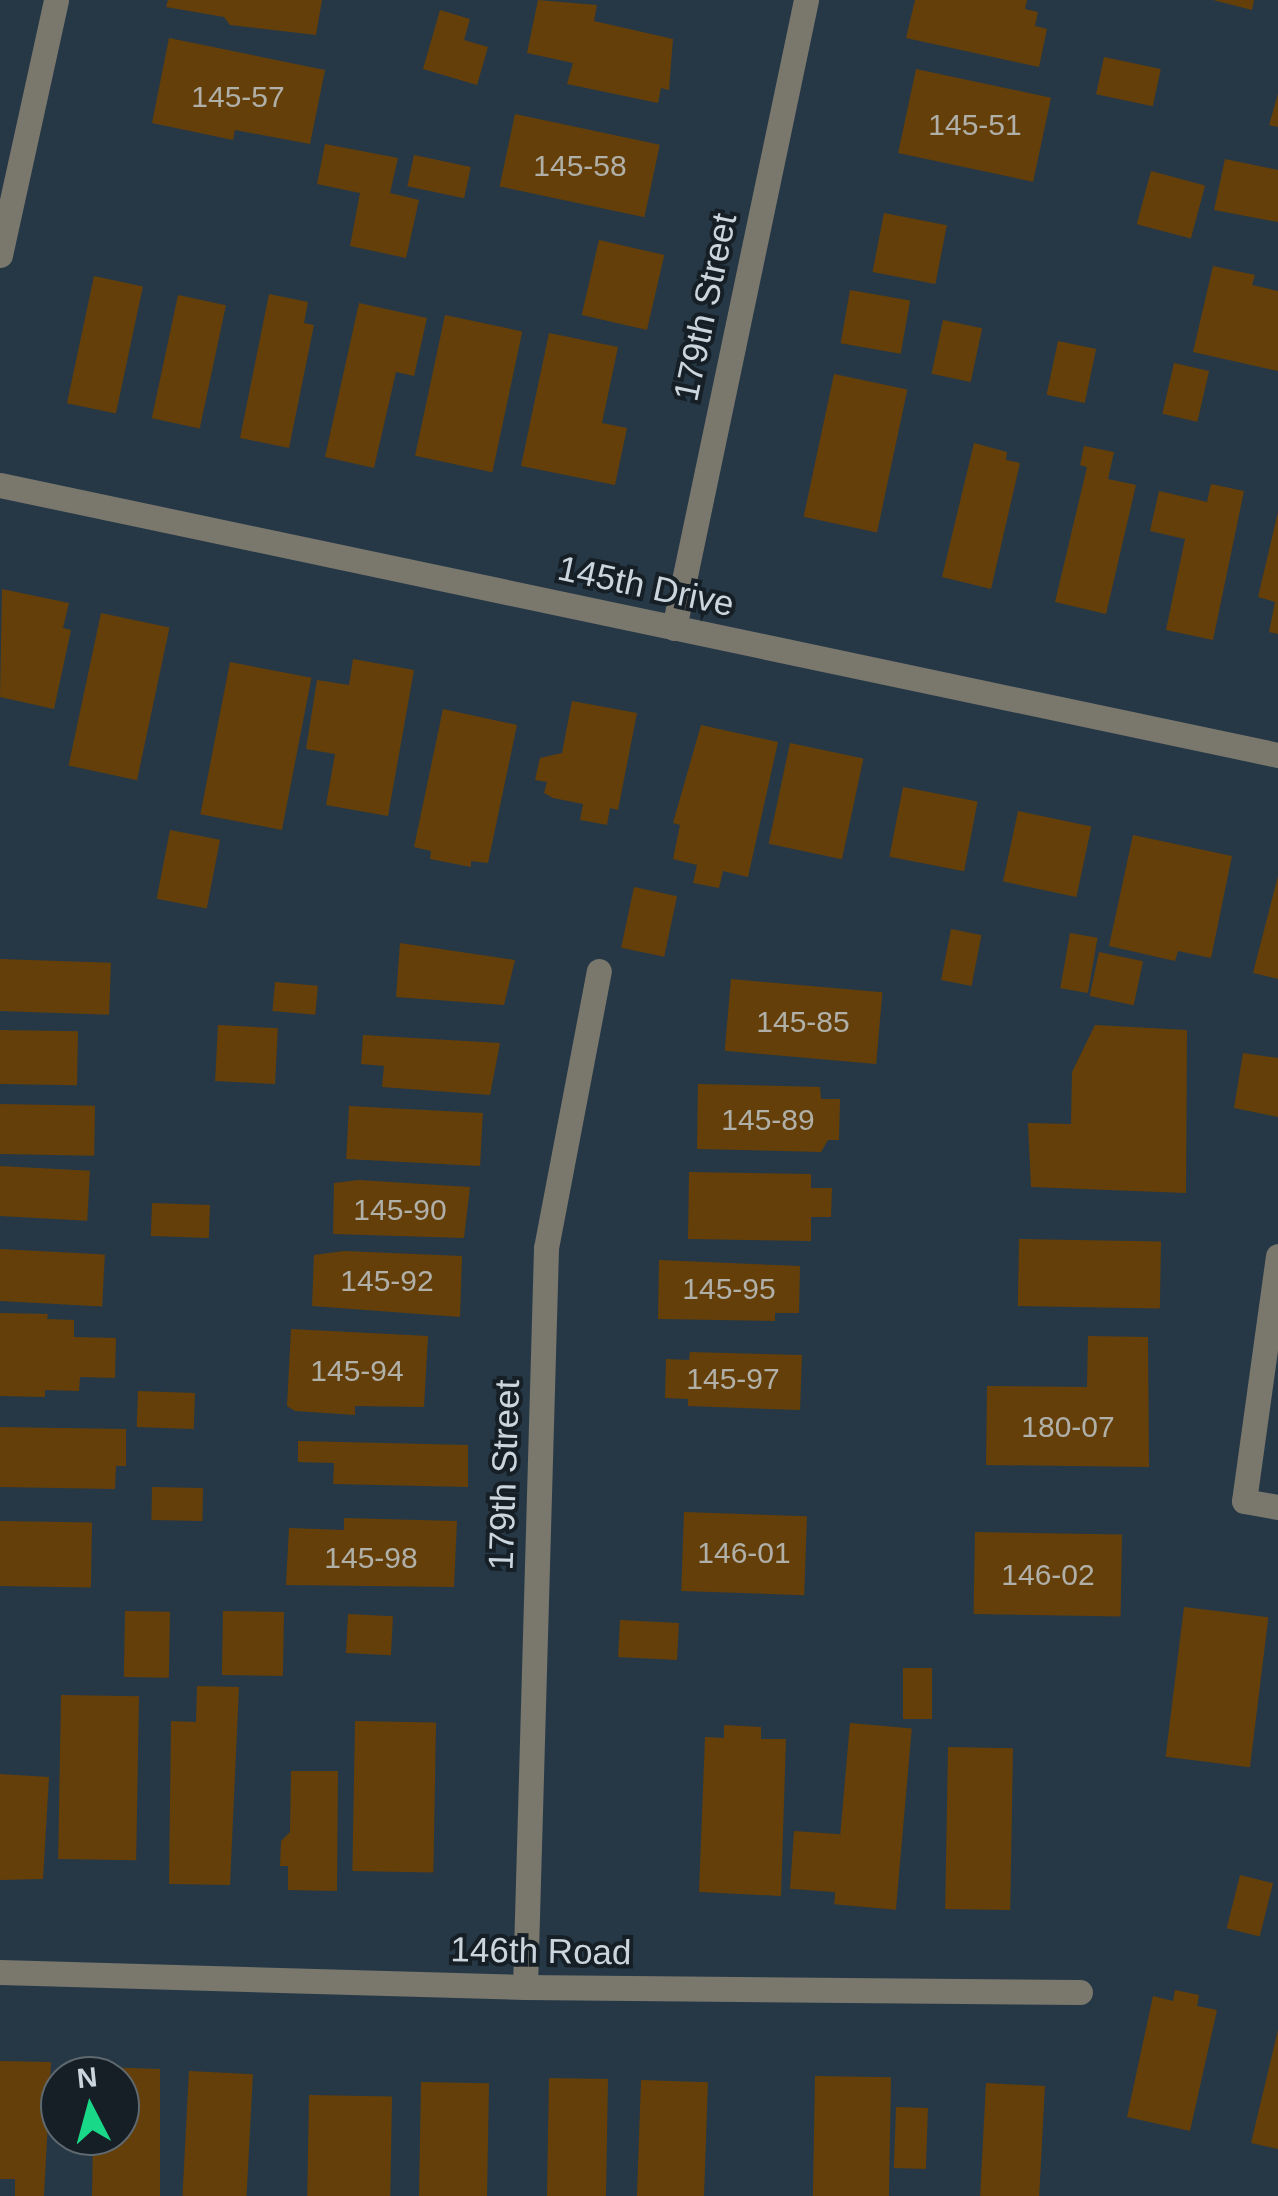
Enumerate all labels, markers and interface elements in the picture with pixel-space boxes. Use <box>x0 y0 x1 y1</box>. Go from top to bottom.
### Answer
house number: 145-57 <box>191 79 285 115</box>
house number: 145-51 <box>928 107 1022 143</box>
house number: 145-58 <box>533 148 627 184</box>
street label: 179th Street <box>665 209 745 405</box>
street label: 145th Drive <box>554 547 738 625</box>
house number: 145-85 <box>756 1004 850 1040</box>
house number: 145-89 <box>721 1102 815 1138</box>
house number: 145-90 <box>353 1192 447 1228</box>
house number: 145-92 <box>340 1263 434 1299</box>
house number: 145-95 <box>682 1271 776 1307</box>
house number: 145-94 <box>310 1353 404 1389</box>
house number: 145-97 <box>686 1361 780 1397</box>
street label: 179th Street <box>480 1379 528 1571</box>
house number: 180-07 <box>1021 1409 1115 1445</box>
house number: 146-01 <box>697 1535 791 1571</box>
house number: 145-98 <box>324 1540 418 1576</box>
house number: 146-02 <box>1001 1557 1095 1593</box>
street label: 146th Road <box>450 1928 632 1974</box>
north arrow <box>40 2056 140 2156</box>
text: N <box>75 2061 99 2094</box>

